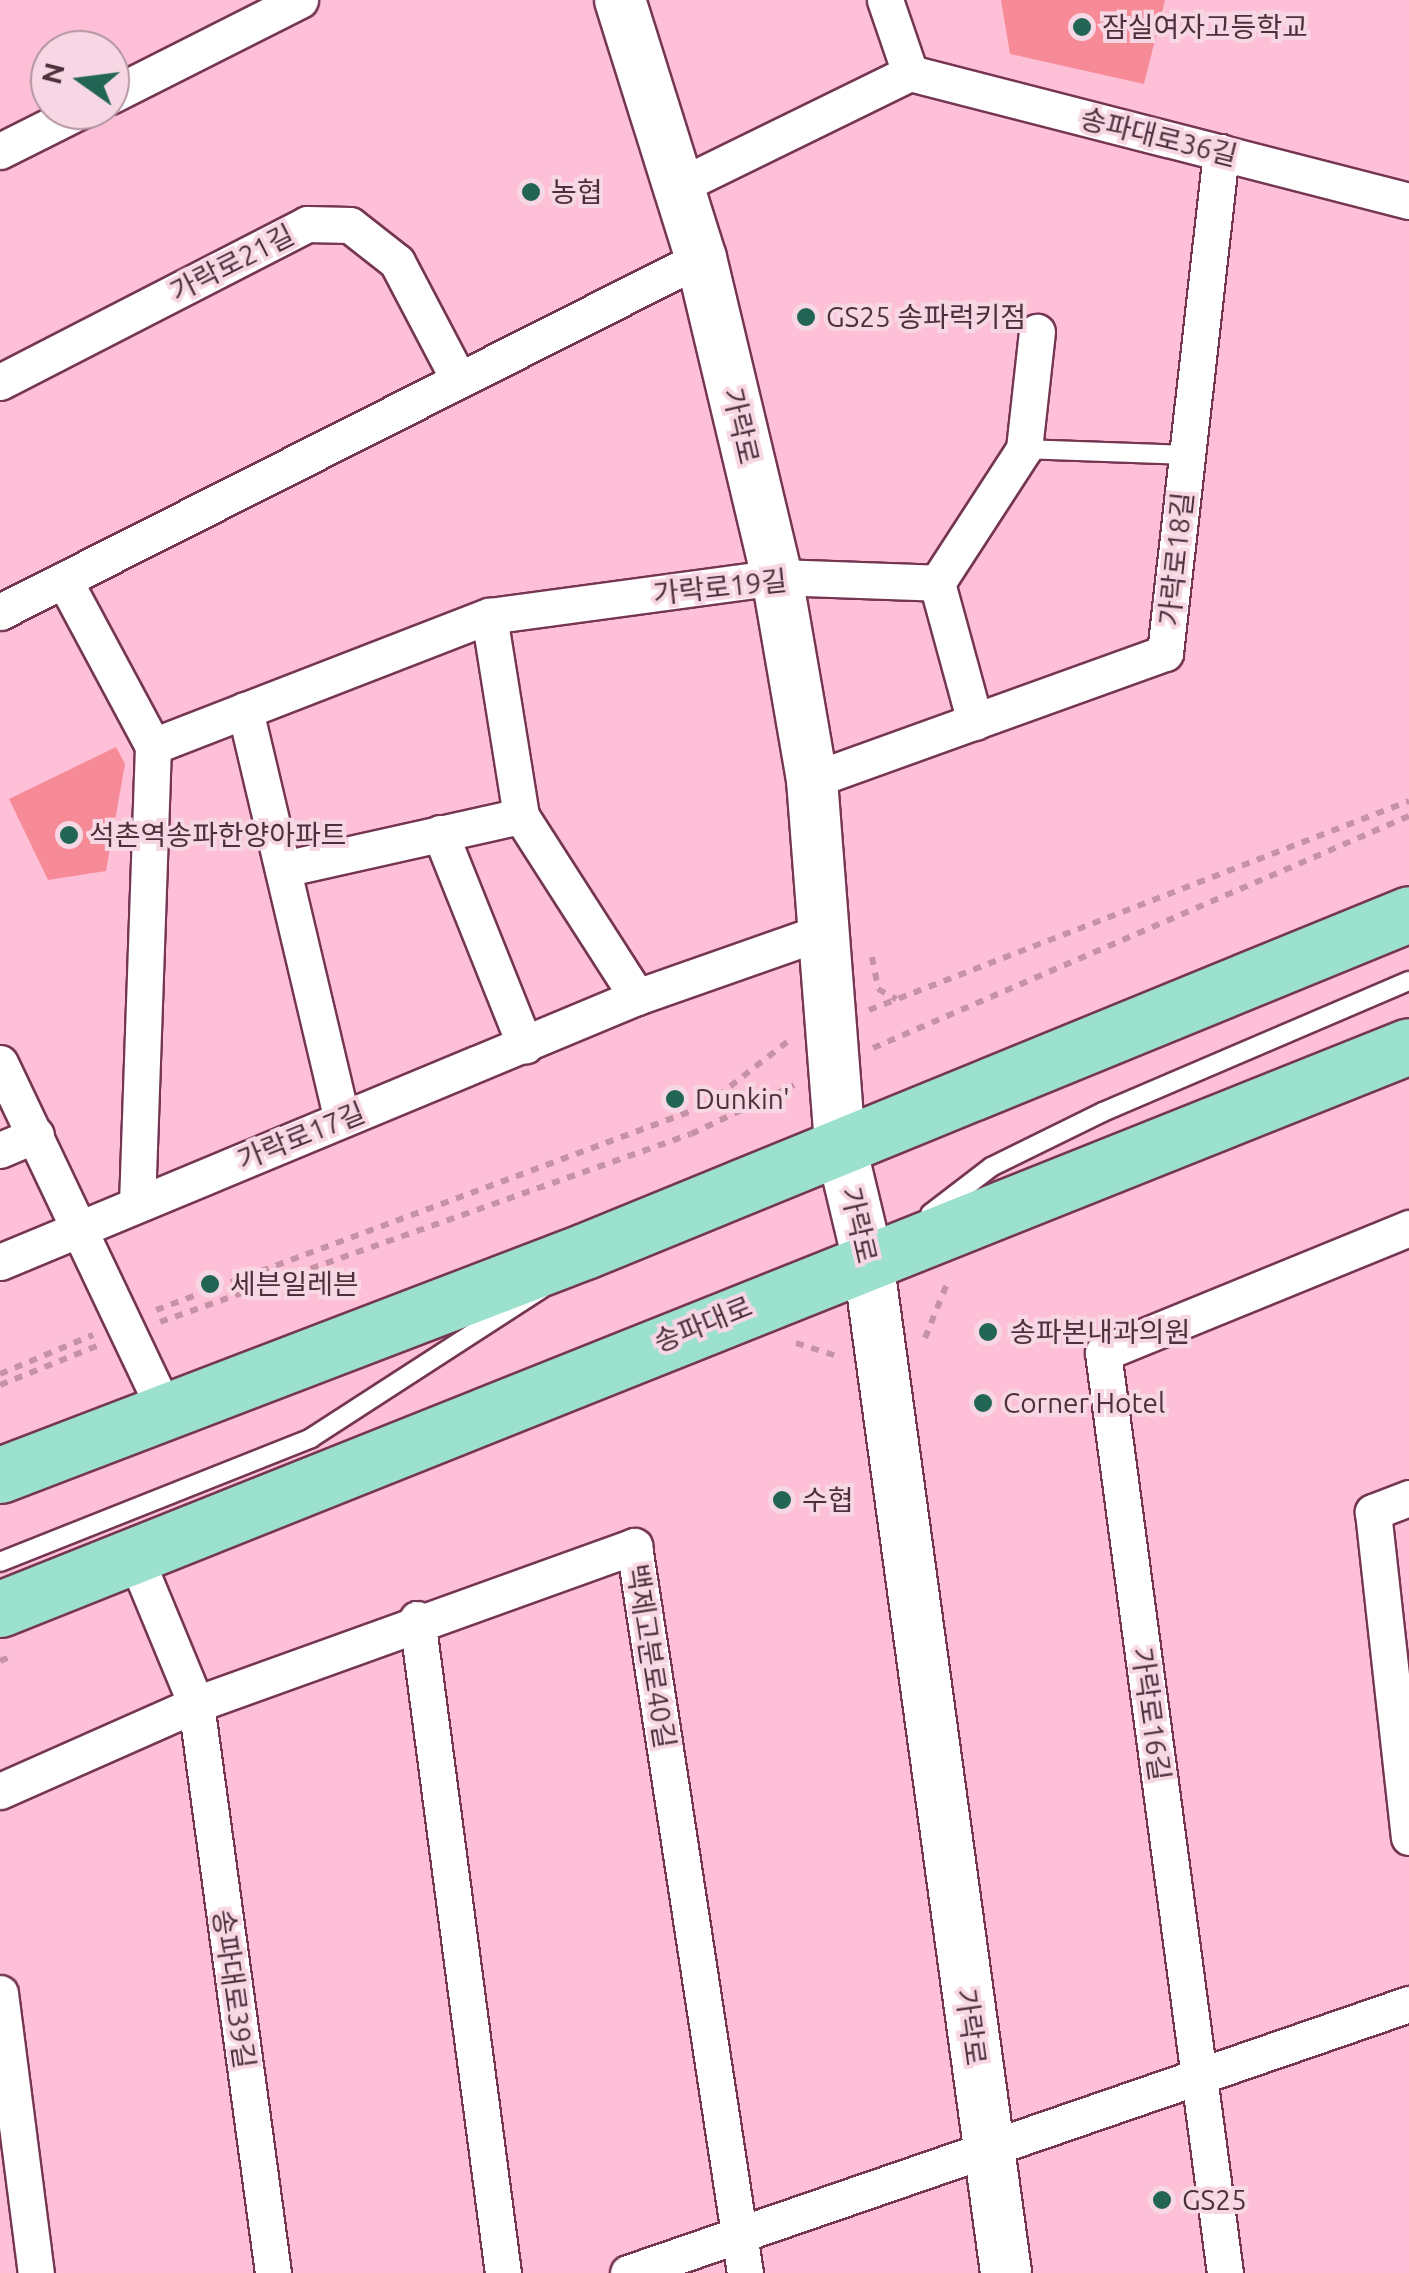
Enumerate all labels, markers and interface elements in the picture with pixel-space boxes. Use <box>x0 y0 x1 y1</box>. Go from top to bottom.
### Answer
place label: 잠실여자고등학교 <box>1102 10 1308 44</box>
marker: 잠실여자고등학교 <box>1071 16 1093 38</box>
north arrow <box>30 30 130 130</box>
text: N <box>35 59 70 87</box>
street label: 송파대로36길 <box>1077 101 1241 173</box>
place label: 농협 <box>551 175 603 209</box>
marker: 농협 <box>520 181 542 203</box>
street label: 가락로21길 <box>164 217 300 309</box>
place label: GS25 송파럭키점 <box>826 300 1026 334</box>
marker: GS25 송파럭키점 <box>795 306 817 328</box>
street label: 가락로 <box>716 385 766 467</box>
street label: 가락로18길 <box>1152 490 1200 628</box>
street label: 가락로19길 <box>651 563 789 611</box>
place label: 석촌역송파한양아파트 <box>89 818 347 852</box>
marker: 석촌역송파한양아파트 <box>58 824 80 846</box>
place label: Dunkin' <box>695 1082 790 1116</box>
marker: Dunkin' <box>664 1088 686 1110</box>
street label: 가락로17길 <box>232 1095 370 1177</box>
street label: 가락로 <box>834 1184 884 1266</box>
place label: 세븐일레븐 <box>230 1267 359 1301</box>
marker: 세븐일레븐 <box>199 1273 221 1295</box>
street label: 송파대로 <box>649 1289 757 1359</box>
place label: 송파본내과의원 <box>1010 1315 1190 1349</box>
marker: 송파본내과의원 <box>975 1319 1001 1345</box>
place label: Corner Hotel <box>1003 1386 1165 1420</box>
marker: Corner Hotel <box>972 1392 994 1414</box>
place label: 수협 <box>802 1483 854 1517</box>
marker: 수협 <box>771 1489 793 1511</box>
street label: 백제고분로40길 <box>620 1561 682 1751</box>
street label: 가락로16길 <box>1125 1645 1177 1783</box>
street label: 송파대로39길 <box>206 1907 262 2071</box>
street label: 가락로 <box>949 1986 993 2068</box>
place label: GS25 <box>1182 2183 1247 2217</box>
marker: GS25 <box>1151 2189 1173 2211</box>

